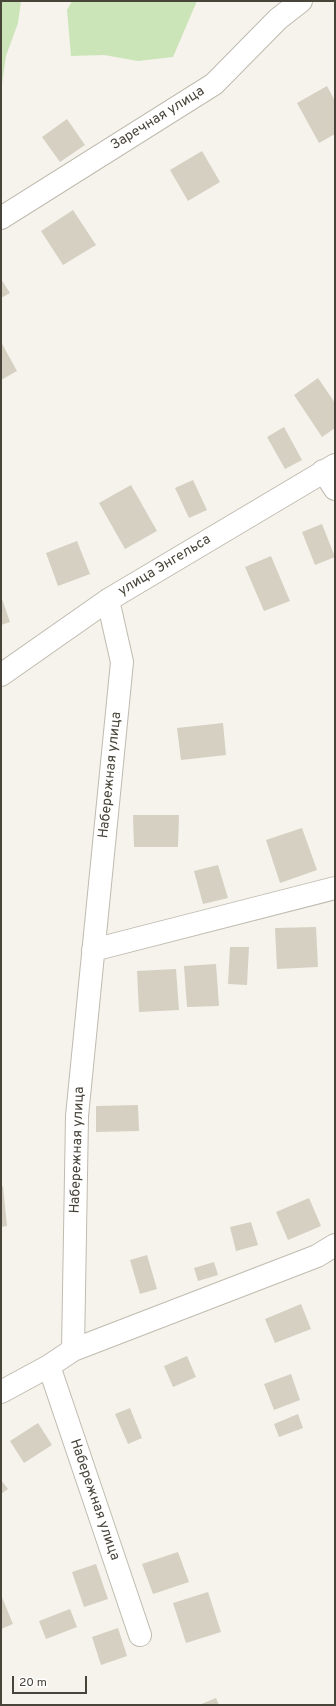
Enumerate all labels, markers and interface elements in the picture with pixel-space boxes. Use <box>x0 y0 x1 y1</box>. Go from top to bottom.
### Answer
street label: Заречная улица <box>108 83 208 155</box>
street label: улица Энгельса <box>116 532 214 600</box>
street label: Набережная улица <box>96 711 126 839</box>
street label: Набережная улица <box>67 1086 89 1214</box>
street label: Набережная улица <box>65 1437 123 1563</box>
scale bar <box>14 1668 89 1694</box>
text: 20 m <box>19 1675 47 1691</box>

